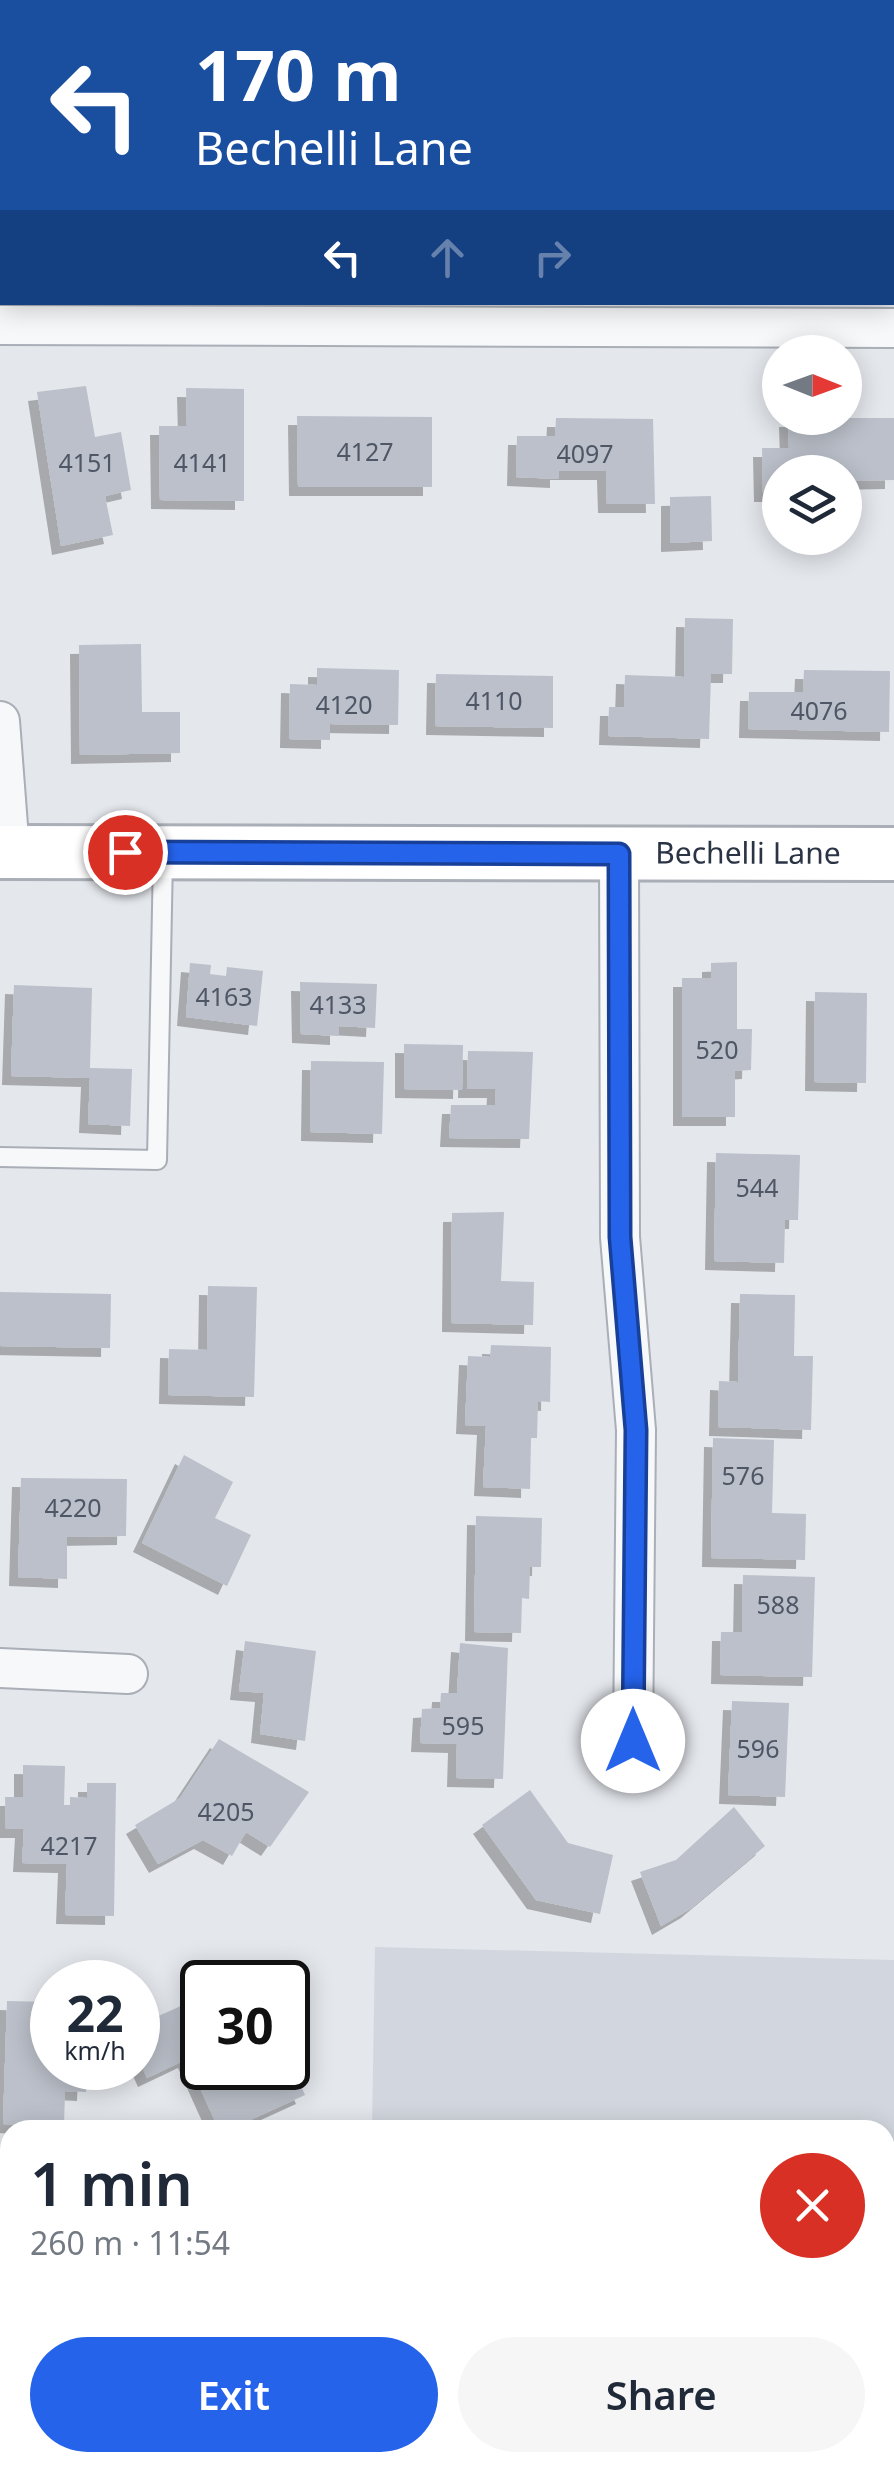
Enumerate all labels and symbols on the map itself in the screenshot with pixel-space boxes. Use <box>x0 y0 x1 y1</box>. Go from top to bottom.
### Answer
north arrow <box>762 335 862 435</box>
house number: 4127 <box>336 434 394 468</box>
house number: 4097 <box>556 436 614 470</box>
house number: 4151 <box>58 445 116 479</box>
house number: 4141 <box>173 445 231 479</box>
house number: 4110 <box>465 683 523 717</box>
house number: 4120 <box>315 687 373 721</box>
house number: 4076 <box>790 693 848 727</box>
pin <box>83 810 168 895</box>
street label: Bechelli Lane <box>655 831 841 873</box>
house number: 4163 <box>195 979 253 1013</box>
house number: 4133 <box>309 987 367 1021</box>
house number: 520 <box>696 1032 738 1066</box>
house number: 544 <box>736 1170 778 1204</box>
house number: 576 <box>722 1458 764 1492</box>
house number: 4220 <box>44 1490 102 1524</box>
house number: 588 <box>757 1587 799 1621</box>
position arrow <box>581 1689 685 1793</box>
house number: 595 <box>442 1708 484 1742</box>
house number: 596 <box>737 1731 779 1765</box>
house number: 4205 <box>197 1794 255 1828</box>
house number: 4217 <box>40 1828 98 1862</box>
speed limit sign: 30 <box>180 1960 310 2090</box>

